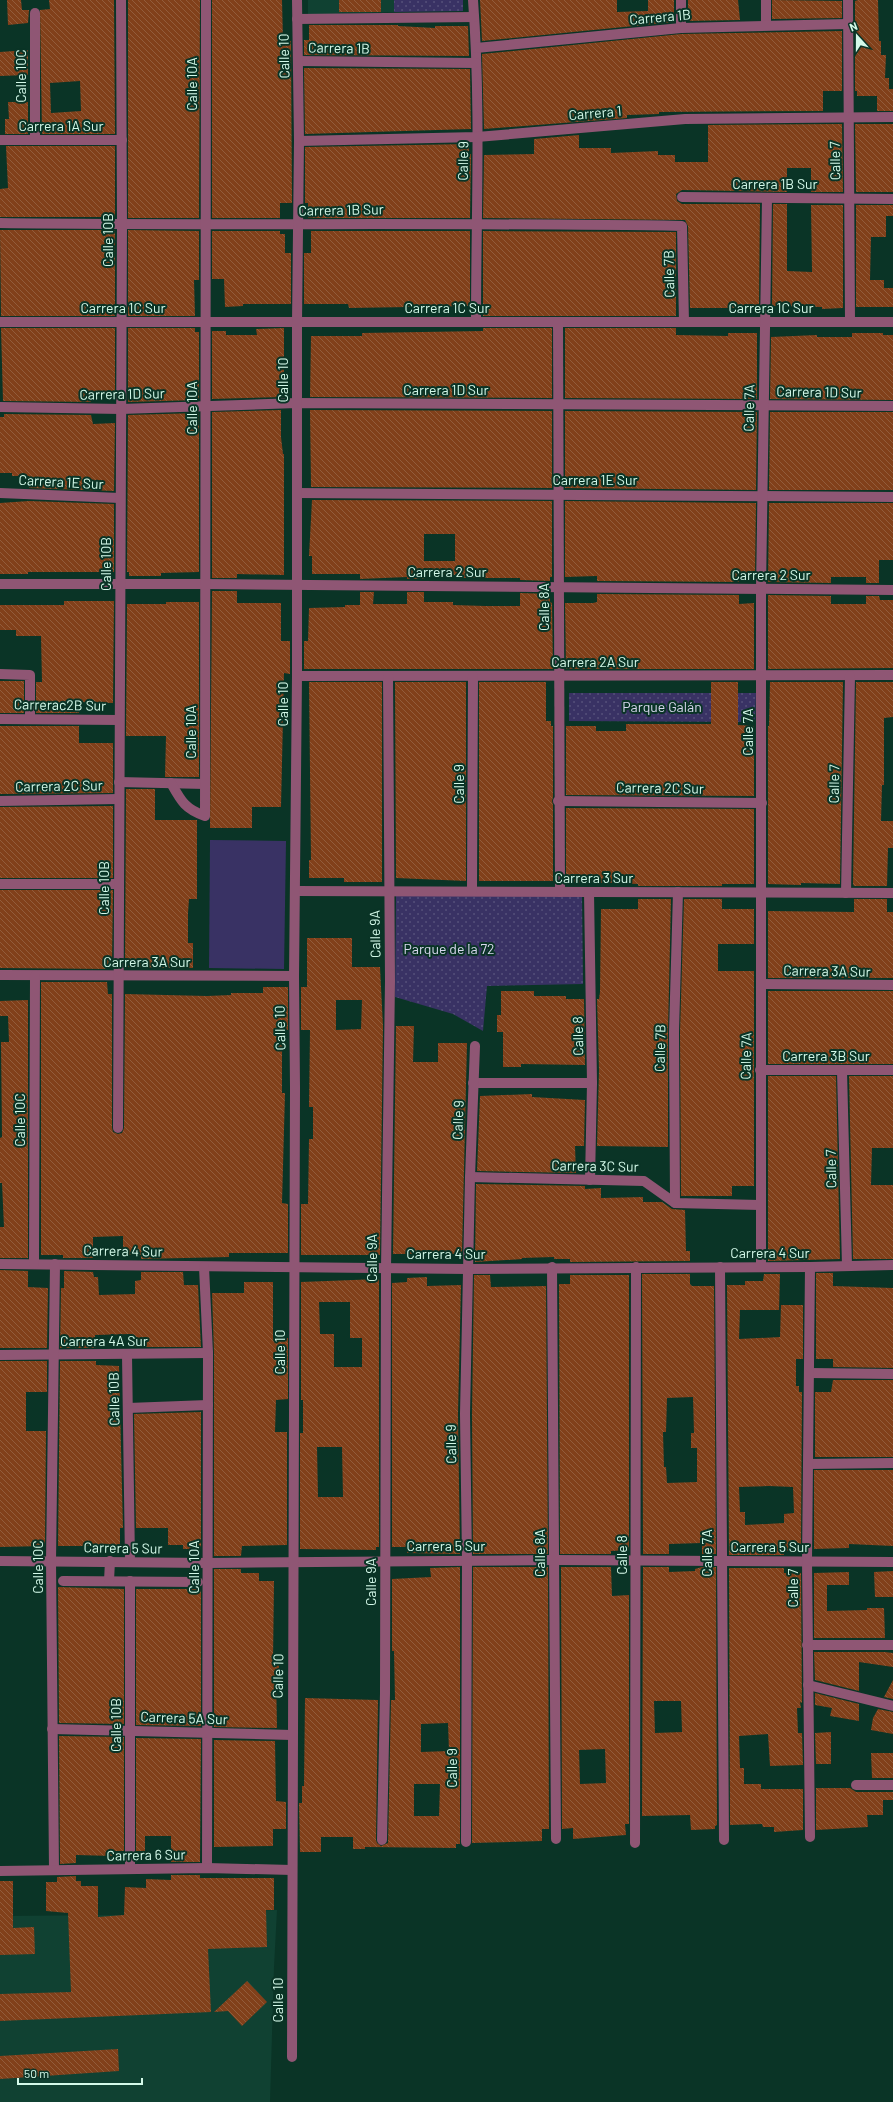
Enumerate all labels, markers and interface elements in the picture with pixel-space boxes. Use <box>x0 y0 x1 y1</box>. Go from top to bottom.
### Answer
street label: Carrera 1B <box>628 5 692 28</box>
north arrow <box>837 16 877 56</box>
text: N <box>847 19 859 34</box>
street label: Calle 10 <box>275 33 292 79</box>
street label: Carrera 1B <box>308 38 370 57</box>
street label: Calle 10C <box>12 49 29 103</box>
street label: Calle 10A <box>183 57 200 111</box>
street label: Carrera 1 <box>568 102 622 123</box>
street label: Carrera 1A Sur <box>18 117 104 134</box>
street label: Calle 9 <box>454 141 471 181</box>
street label: Calle 7 <box>826 141 843 181</box>
street label: Carrera 1B Sur <box>732 175 818 192</box>
street label: Carrera 1B Sur <box>298 200 384 219</box>
street label: Calle 10B <box>99 213 116 267</box>
street label: Calle 7B <box>660 250 677 298</box>
street label: Carrera 1C Sur <box>80 299 166 316</box>
street label: Carrera 1C Sur <box>404 299 490 316</box>
street label: Carrera 1C Sur <box>728 299 814 316</box>
street label: Calle 10 <box>274 357 291 403</box>
street label: Calle 10A <box>183 381 200 435</box>
street label: Carrera 1D Sur <box>403 381 489 398</box>
street label: Carrera 1D Sur <box>776 382 862 401</box>
street label: Carrera 1D Sur <box>79 384 165 403</box>
street label: Calle 7A <box>740 384 757 432</box>
street label: Carrera 1E Sur <box>18 471 104 492</box>
street label: Carrera 1E Sur <box>552 471 638 488</box>
street label: Calle 10B <box>97 537 114 591</box>
street label: Carrera 2 Sur <box>407 563 487 580</box>
street label: Carrera 2 Sur <box>731 566 811 583</box>
street label: Calle 8A <box>535 582 552 631</box>
street label: Carrera 2A Sur <box>551 653 639 670</box>
street label: Calle 10 <box>274 681 291 727</box>
street label: Carrerac2B Sur <box>14 695 106 714</box>
park label: Parque Galán <box>622 698 702 715</box>
street label: Calle 10A <box>182 705 199 759</box>
street label: Calle 7A <box>739 708 756 756</box>
street label: Calle 9 <box>450 764 467 804</box>
street label: Calle 7 <box>825 764 842 804</box>
street label: Carrera 2C Sur <box>15 776 103 795</box>
street label: Carrera 2C Sur <box>616 778 704 797</box>
street label: Calle 10B <box>95 861 112 915</box>
street label: Carrera 3 Sur <box>555 869 633 886</box>
street label: Calle 9A <box>366 909 383 958</box>
park label: Parque de la 72 <box>403 940 495 957</box>
street label: Carrera 3A Sur <box>103 953 191 970</box>
street label: Carrera 3A Sur <box>783 961 871 980</box>
street label: Calle 10 <box>271 1005 288 1051</box>
street label: Calle 8 <box>569 1016 586 1056</box>
street label: Calle 7B <box>651 1024 668 1072</box>
street label: Calle 7A <box>737 1032 754 1080</box>
street label: Carrera 3B Sur <box>782 1047 870 1064</box>
street label: Calle 10C <box>11 1093 28 1147</box>
street label: Calle 9 <box>448 1100 467 1140</box>
street label: Calle 7 <box>822 1149 839 1189</box>
street label: Carrera 3C Sur <box>551 1156 639 1175</box>
street label: Calle 9A <box>363 1233 380 1282</box>
street label: Carrera 4 Sur <box>83 1241 163 1260</box>
street label: Carrera 4 Sur <box>730 1244 810 1261</box>
street label: Carrera 4 Sur <box>406 1245 486 1262</box>
street label: Calle 10 <box>271 1329 288 1375</box>
street label: Carrera 4A Sur <box>60 1332 148 1349</box>
street label: Calle 10B <box>105 1372 122 1426</box>
street label: Calle 9 <box>442 1424 459 1464</box>
street label: Calle 8A <box>531 1528 548 1577</box>
street label: Calle 7A <box>698 1529 715 1577</box>
street label: Calle 8 <box>613 1535 630 1575</box>
street label: Carrera 5 Sur <box>407 1537 485 1554</box>
street label: Carrera 5 Sur <box>83 1538 163 1557</box>
street label: Carrera 5 Sur <box>731 1538 809 1555</box>
street label: Calle 10C <box>29 1540 46 1594</box>
street label: Calle 10A <box>185 1540 202 1594</box>
street label: Calle 9A <box>362 1557 379 1606</box>
street label: Calle 7 <box>784 1568 801 1607</box>
street label: Calle 10 <box>269 1653 286 1699</box>
street label: Calle 10B <box>107 1698 124 1752</box>
street label: Carrera 5A Sur <box>140 1707 228 1728</box>
street label: Calle 9 <box>443 1748 460 1788</box>
street label: Carrera 6 Sur <box>106 1845 186 1864</box>
street label: Calle 10 <box>269 1977 286 2023</box>
scale bar <box>18 2060 142 2086</box>
text: 50 m <box>24 2066 49 2080</box>

